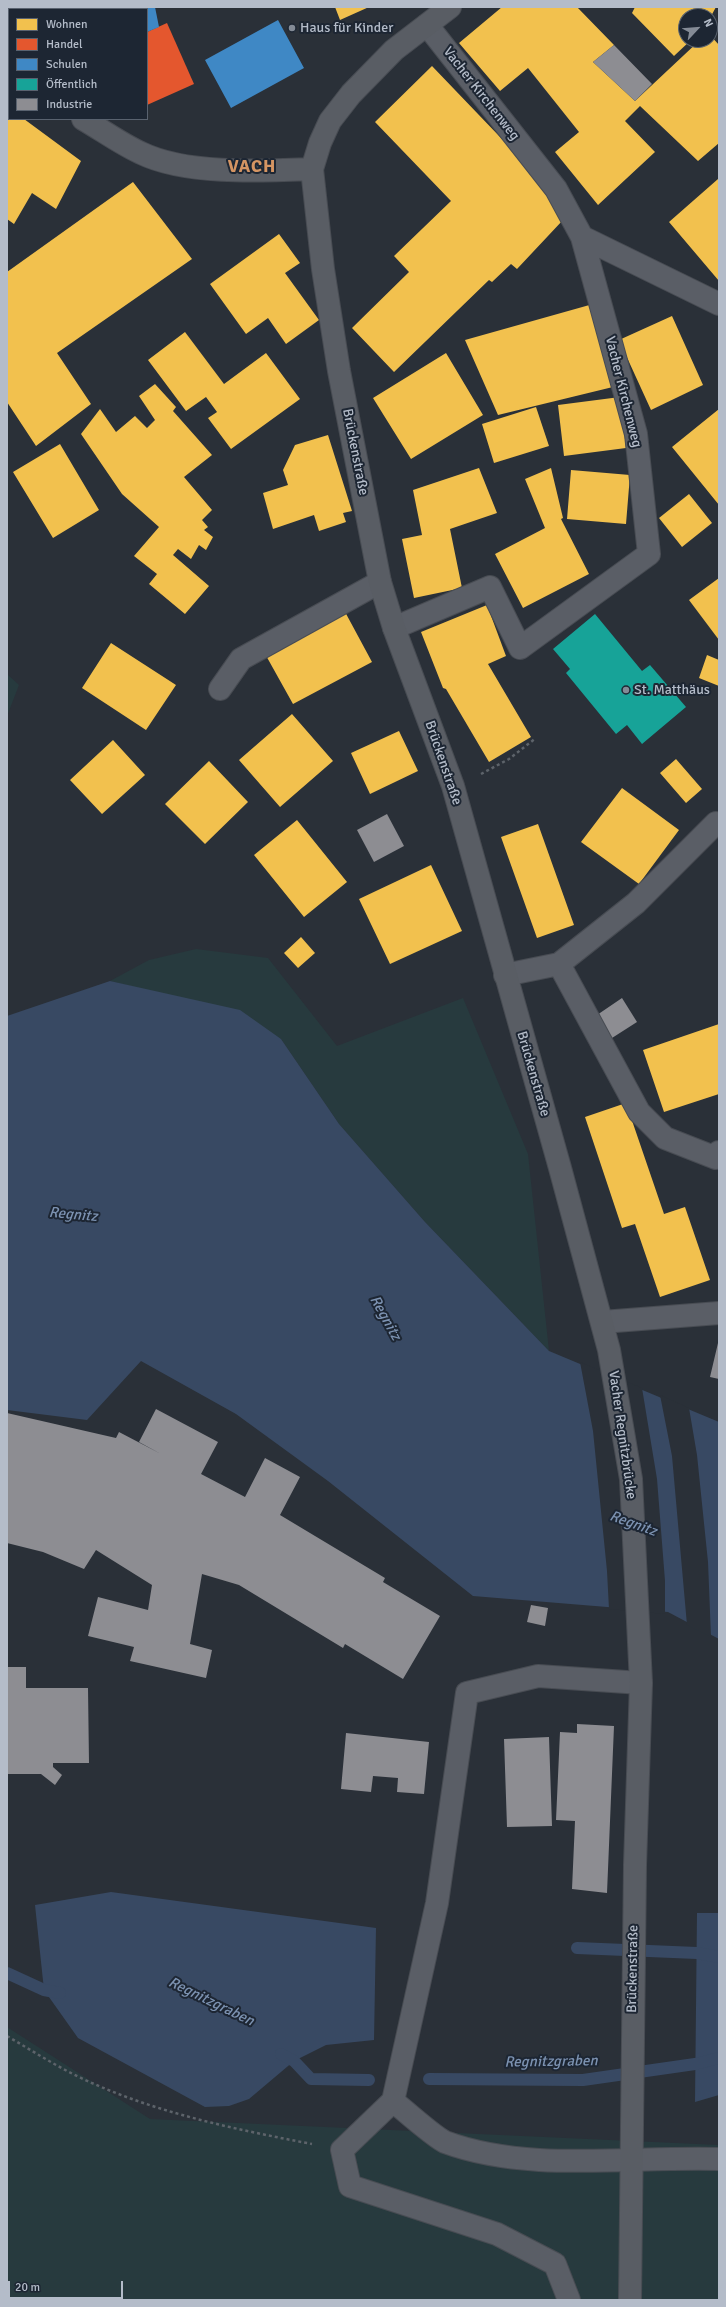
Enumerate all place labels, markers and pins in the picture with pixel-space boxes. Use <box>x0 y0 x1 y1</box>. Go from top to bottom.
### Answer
place label: Haus für Kinder <box>300 20 393 36</box>
marker: Haus für Kinder <box>287 23 297 33</box>
place label: St. Matthäus <box>634 682 710 698</box>
marker: St. Matthäus <box>621 685 631 695</box>

